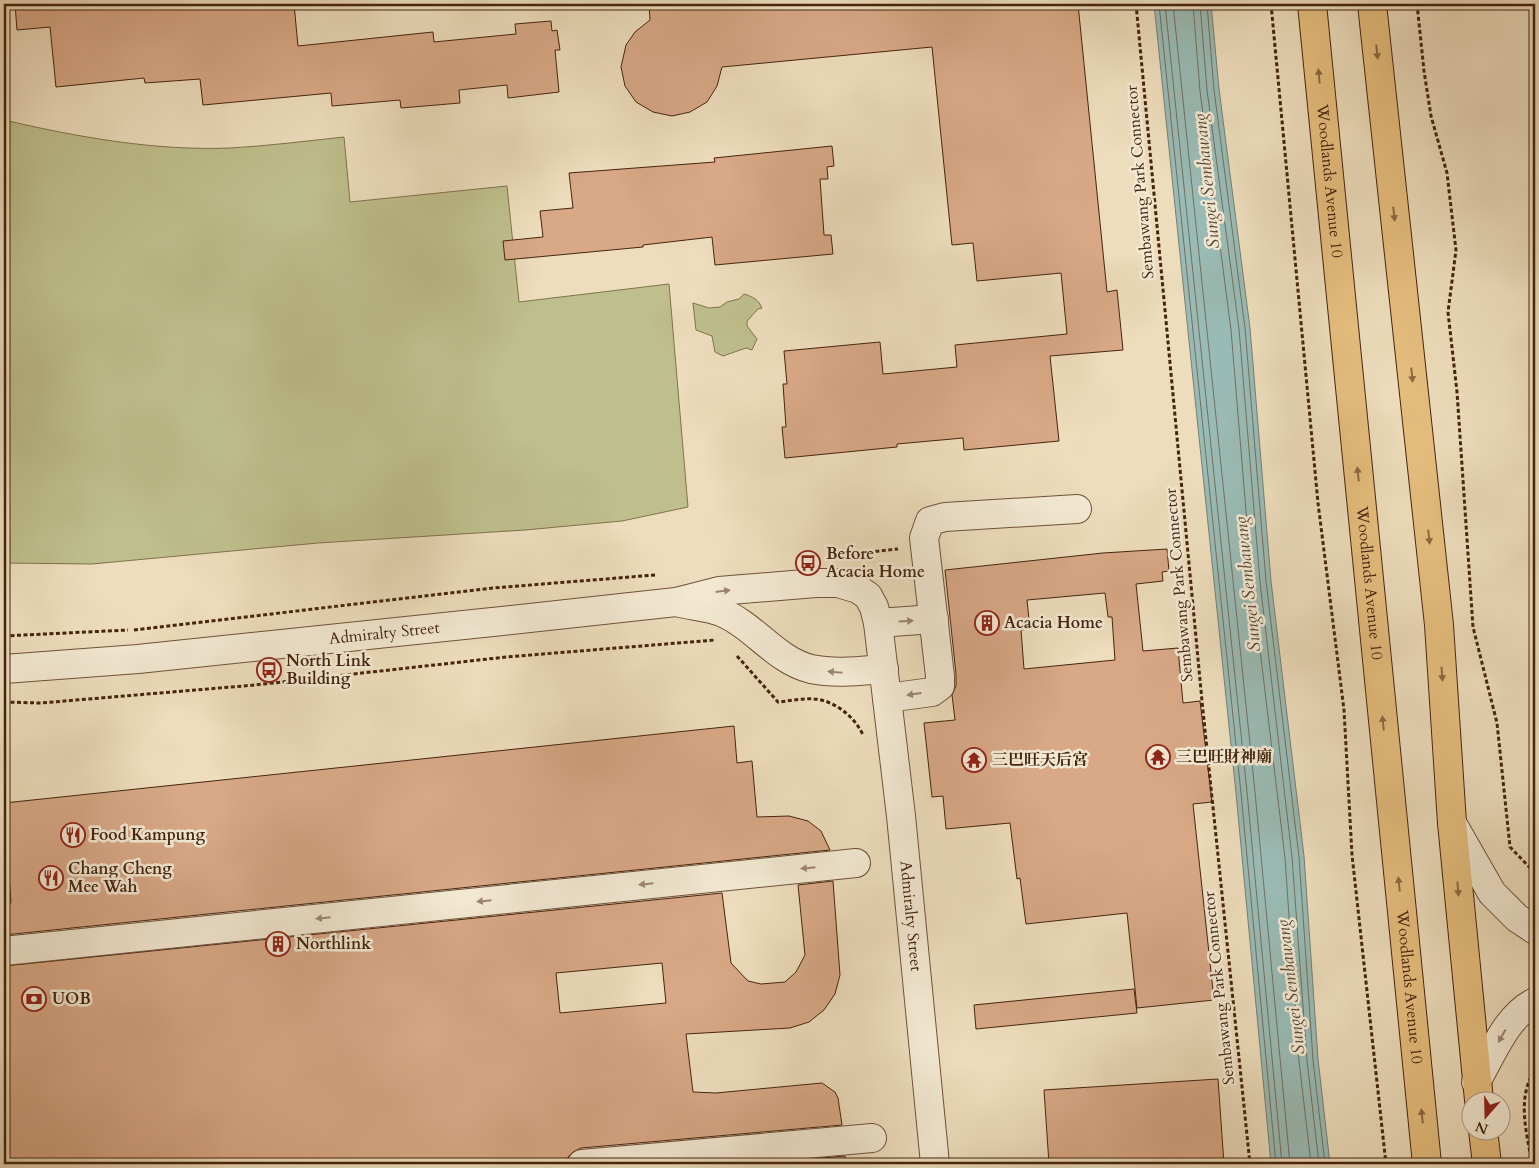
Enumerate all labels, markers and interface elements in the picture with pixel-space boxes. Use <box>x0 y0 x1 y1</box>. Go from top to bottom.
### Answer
one-way arrow <box>1373 45 1381 61</box>
one-way arrow <box>1315 68 1323 84</box>
street label: Sembawang Park Connector <box>1121 84 1159 280</box>
street label: Woodlands Avenue 10 <box>1311 102 1348 259</box>
water label: Sungei Sembawang <box>1187 112 1227 250</box>
one-way arrow <box>1390 206 1398 222</box>
one-way arrow <box>1408 368 1416 384</box>
one-way arrow <box>1354 466 1362 482</box>
street label: Sembawang Park Connector <box>1160 487 1198 683</box>
street label: Woodlands Avenue 10 <box>1351 504 1388 661</box>
water label: Sungei Sembawang <box>1228 515 1268 653</box>
one-way arrow <box>1425 529 1433 545</box>
place label: Before Acacia Home <box>826 543 925 583</box>
bus stop icon: Before Acacia Home <box>795 550 821 576</box>
one-way arrow <box>716 587 732 595</box>
building icon: Acacia Home <box>974 610 1000 636</box>
place label: Acacia Home <box>1004 612 1103 634</box>
street label: Admiralty Street <box>328 617 441 650</box>
one-way arrow <box>898 617 914 625</box>
place label: North Link Building <box>286 650 371 690</box>
bus stop icon: North Link Building <box>256 657 282 683</box>
one-way arrow <box>1438 666 1446 682</box>
one-way arrow <box>827 667 843 675</box>
one-way arrow <box>906 691 922 699</box>
one-way arrow <box>1379 714 1387 730</box>
temple icon: 三巴旺財神廟 <box>1145 744 1171 770</box>
place label: 三巴旺財神廟 <box>1176 746 1272 768</box>
temple icon: 三巴旺天后宮 <box>961 747 987 773</box>
place label: 三巴旺天后宮 <box>992 749 1088 771</box>
restaurant icon: Food Kampung <box>60 822 86 848</box>
place label: Food Kampung <box>90 824 205 846</box>
place label: Chang Cheng Mee Wah <box>68 858 172 898</box>
street label: Admiralty Street <box>894 860 927 972</box>
one-way arrow <box>799 864 815 872</box>
restaurant icon: Chang Cheng Mee Wah <box>38 865 64 891</box>
one-way arrow <box>1395 876 1403 892</box>
one-way arrow <box>638 881 654 889</box>
one-way arrow <box>1454 881 1462 897</box>
street label: Sembawang Park Connector <box>1198 890 1240 1086</box>
one-way arrow <box>476 897 492 905</box>
street label: Woodlands Avenue 10 <box>1391 908 1428 1065</box>
one-way arrow <box>314 914 330 922</box>
water label: Sungei Sembawang <box>1270 918 1312 1056</box>
building icon: Northlink <box>265 931 291 957</box>
place label: Northlink <box>296 933 371 955</box>
bank icon: UOB <box>21 986 47 1012</box>
place label: UOB <box>52 988 91 1010</box>
one-way arrow <box>1498 1029 1506 1043</box>
north arrow <box>1462 1090 1512 1140</box>
one-way arrow <box>1418 1107 1426 1123</box>
text: N <box>1473 1117 1491 1139</box>

